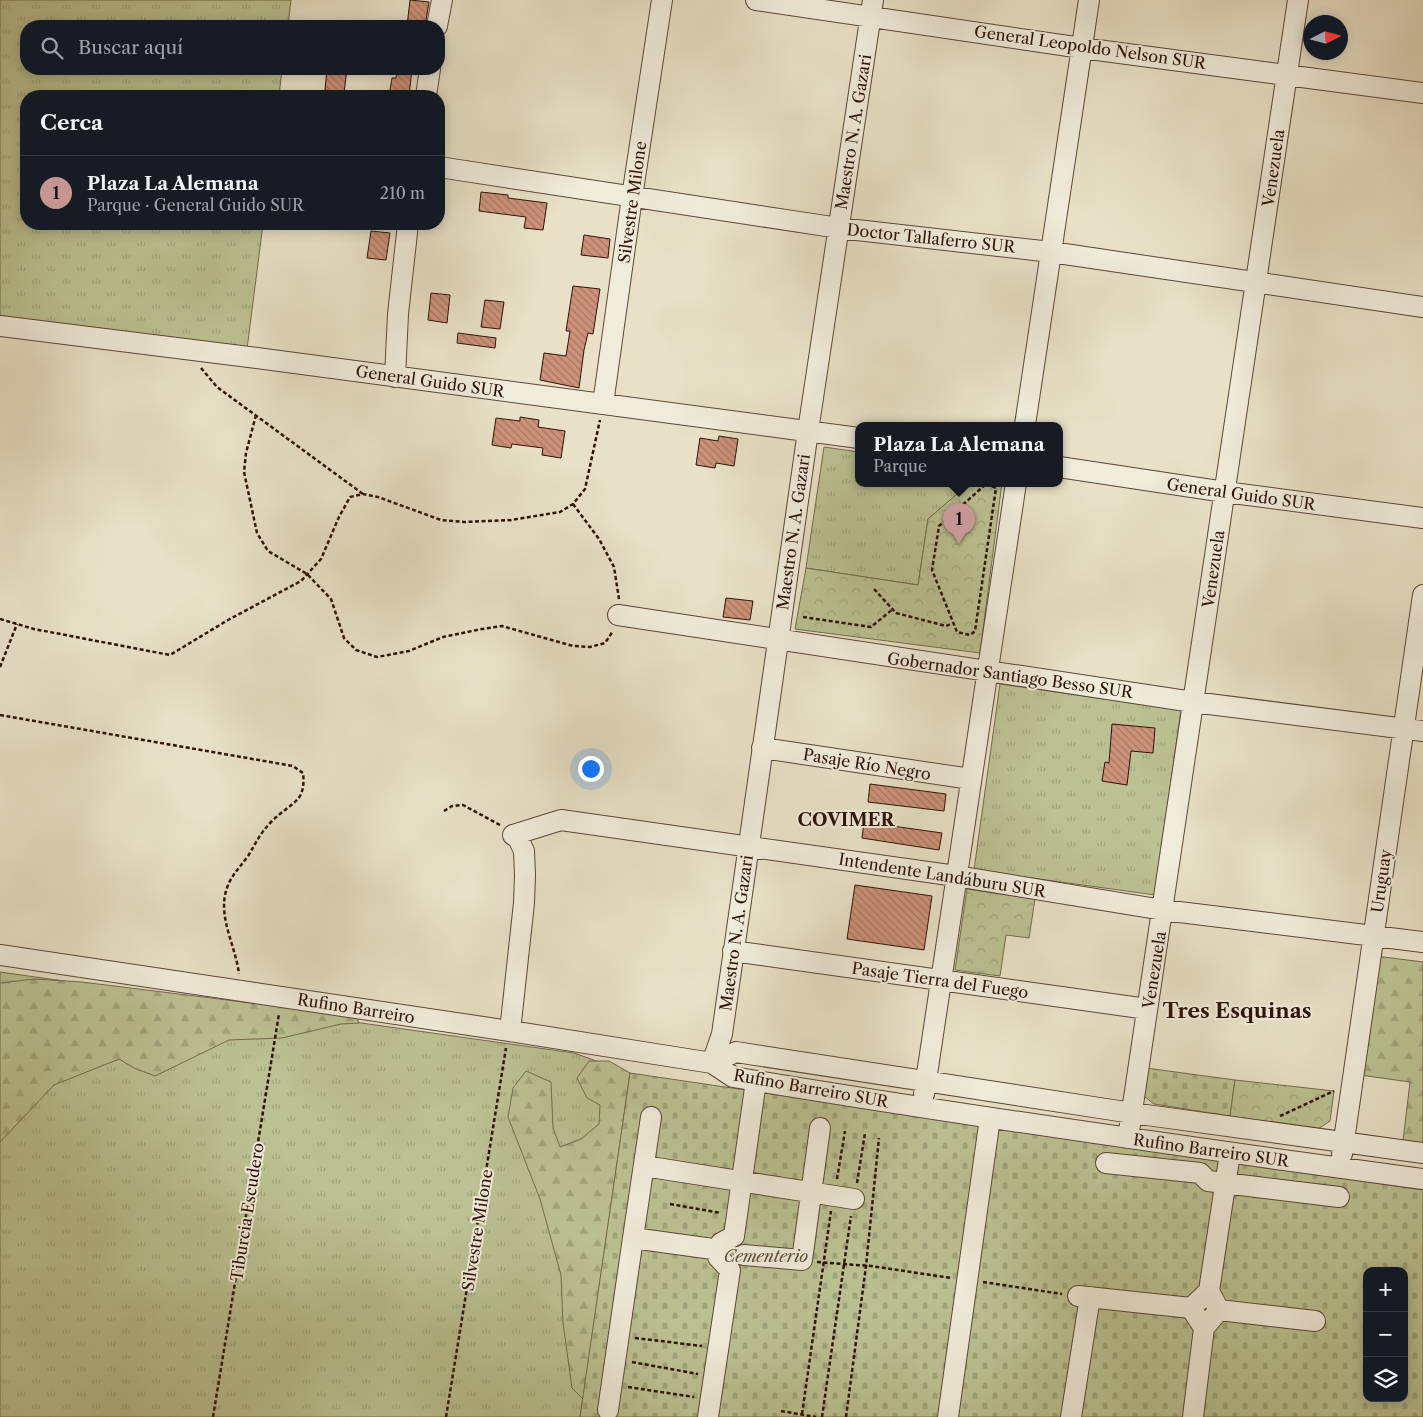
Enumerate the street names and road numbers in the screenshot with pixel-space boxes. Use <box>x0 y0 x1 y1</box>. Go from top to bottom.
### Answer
street label: General Leopoldo Nelson SUR <box>973 21 1208 73</box>
street label: Maestro N. A. Gazari <box>831 53 875 211</box>
street label: Venezuela <box>1258 127 1288 209</box>
street label: Silvestre Milone <box>614 140 650 264</box>
street label: Doctor Tallaferro SUR <box>846 219 1017 257</box>
street label: General Guido SUR <box>354 361 507 402</box>
street label: Maestro N. A. Gazari <box>772 453 814 611</box>
street label: General Guido SUR <box>1165 474 1318 515</box>
street label: Venezuela <box>1198 528 1228 610</box>
street label: Gobernador Santiago Besso SUR <box>886 648 1135 702</box>
street label: Pasaje Río Negro <box>802 744 933 784</box>
street label: Uruguay <box>1367 847 1395 914</box>
street label: Intendente Landáburu SUR <box>837 849 1048 901</box>
street label: Maestro N. A. Gazari <box>715 854 757 1012</box>
street label: Venezuela <box>1138 929 1170 1011</box>
street label: Pasaje Tierra del Fuego <box>850 958 1030 1002</box>
street label: Rufino Barreiro <box>296 989 416 1027</box>
street label: Rufino Barreiro SUR <box>732 1065 891 1112</box>
street label: Rufino Barreiro SUR <box>1132 1129 1291 1171</box>
street label: Tiburcia Escudero <box>226 1141 268 1283</box>
street label: Silvestre Milone <box>457 1168 497 1292</box>

